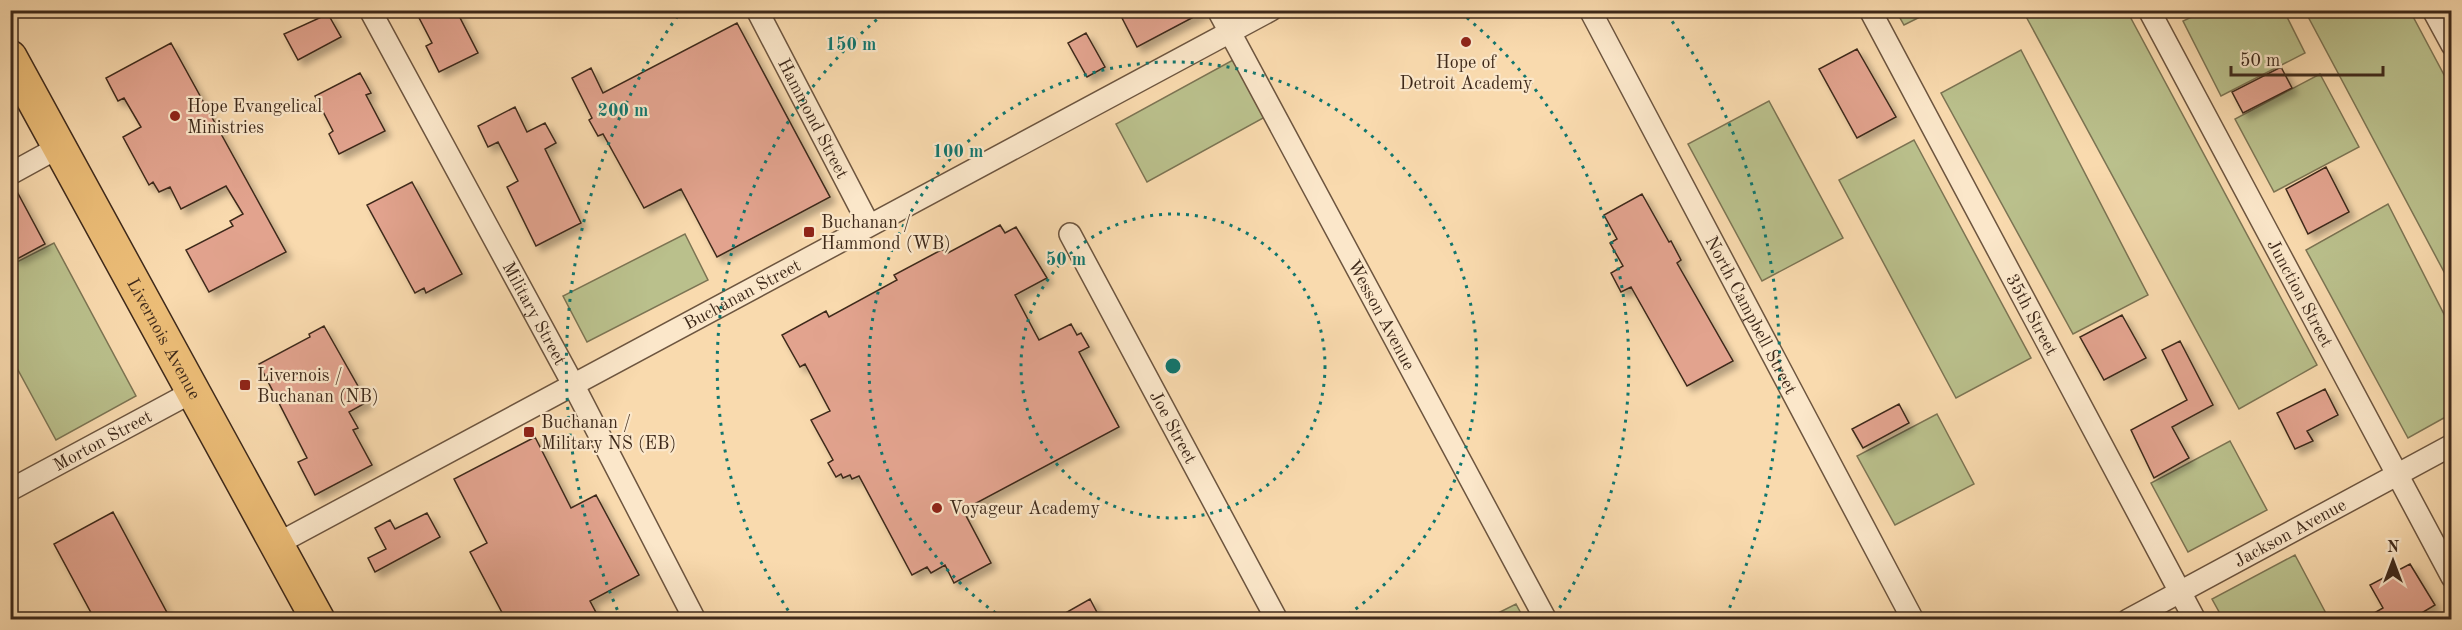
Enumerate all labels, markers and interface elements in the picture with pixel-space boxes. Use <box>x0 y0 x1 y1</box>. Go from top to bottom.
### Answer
marker: Hope of Detroit Academy <box>1459 35 1473 49</box>
text: 150 m <box>826 36 876 54</box>
scale bar <box>2231 39 2382 77</box>
text: 50 m <box>2240 52 2280 70</box>
place label: Hope of Detroit Academy <box>1399 54 1533 93</box>
street label: Hammond Street <box>774 56 851 182</box>
place label: Hope Evangelical Ministries <box>187 98 322 137</box>
text: 200 m <box>598 102 648 120</box>
marker: Hope Evangelical Ministries <box>168 109 182 123</box>
text: 100 m <box>933 143 983 161</box>
place label: Buchanan / Hammond (WB) <box>821 214 951 253</box>
marker: Buchanan / Hammond (WB) <box>802 225 816 239</box>
street label: North Campbell Street <box>1701 233 1800 397</box>
street label: Junction Street <box>2263 237 2336 351</box>
text: 50 m <box>1046 251 1086 269</box>
street label: Buchanan Street <box>681 256 804 334</box>
street label: Wesson Avenue <box>1344 257 1418 373</box>
street label: Military Street <box>498 259 569 368</box>
street label: 35th Street <box>2002 271 2060 359</box>
street label: Livernois Avenue <box>123 276 203 403</box>
centre of rings <box>1163 356 1183 376</box>
place label: Livernois / Buchanan (NB) <box>257 367 379 406</box>
marker: Livernois / Buchanan (NB) <box>238 378 252 392</box>
street label: Joe Street <box>1146 388 1199 467</box>
street label: Morton Street <box>51 407 155 475</box>
place label: Buchanan / Military NS (EB) <box>541 414 676 453</box>
marker: Buchanan / Military NS (EB) <box>522 425 536 439</box>
street label: Jackson Avenue <box>2231 496 2349 571</box>
place label: Voyageur Academy <box>949 500 1100 518</box>
marker: Voyageur Academy <box>930 501 944 515</box>
north arrow <box>2363 531 2423 591</box>
text: N <box>2387 540 2400 556</box>

